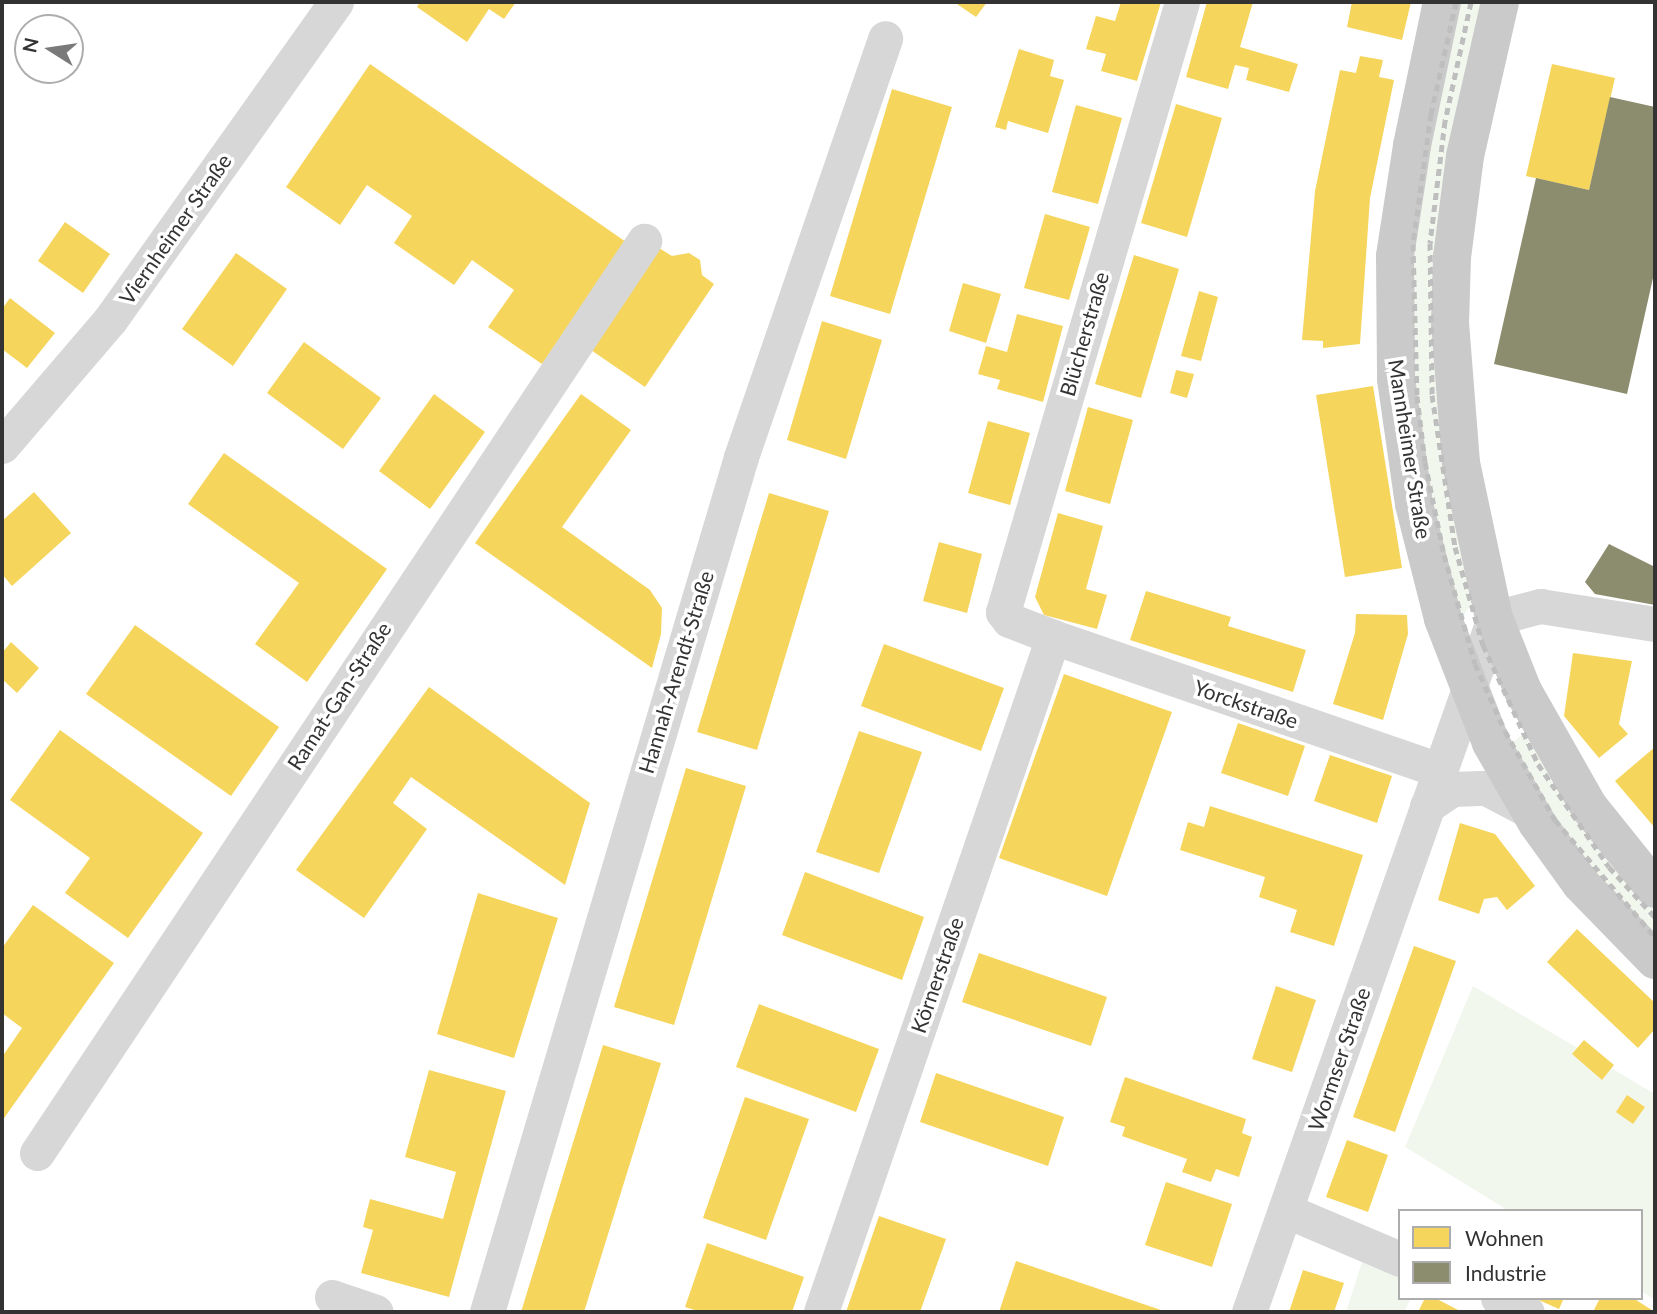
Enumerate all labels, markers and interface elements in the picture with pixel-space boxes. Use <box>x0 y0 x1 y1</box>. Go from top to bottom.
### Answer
north arrow <box>14 14 84 84</box>
text: N <box>17 35 43 55</box>
street label: Viernheimer Straße <box>113 149 237 309</box>
street label: Blücherstraße <box>1054 269 1114 399</box>
street label: Mannheimer Straße <box>1383 357 1437 541</box>
street label: Hannah-Arendt-Straße <box>633 568 719 776</box>
street label: Ramat-Gan-Straße <box>282 617 396 775</box>
street label: Yorckstraße <box>1191 674 1301 734</box>
street label: Körnerstraße <box>905 914 969 1036</box>
street label: Wormser Straße <box>1303 984 1375 1134</box>
legend <box>1398 1209 1643 1300</box>
text: Wohnen <box>1465 1225 1544 1250</box>
text: Industrie <box>1465 1260 1546 1285</box>

